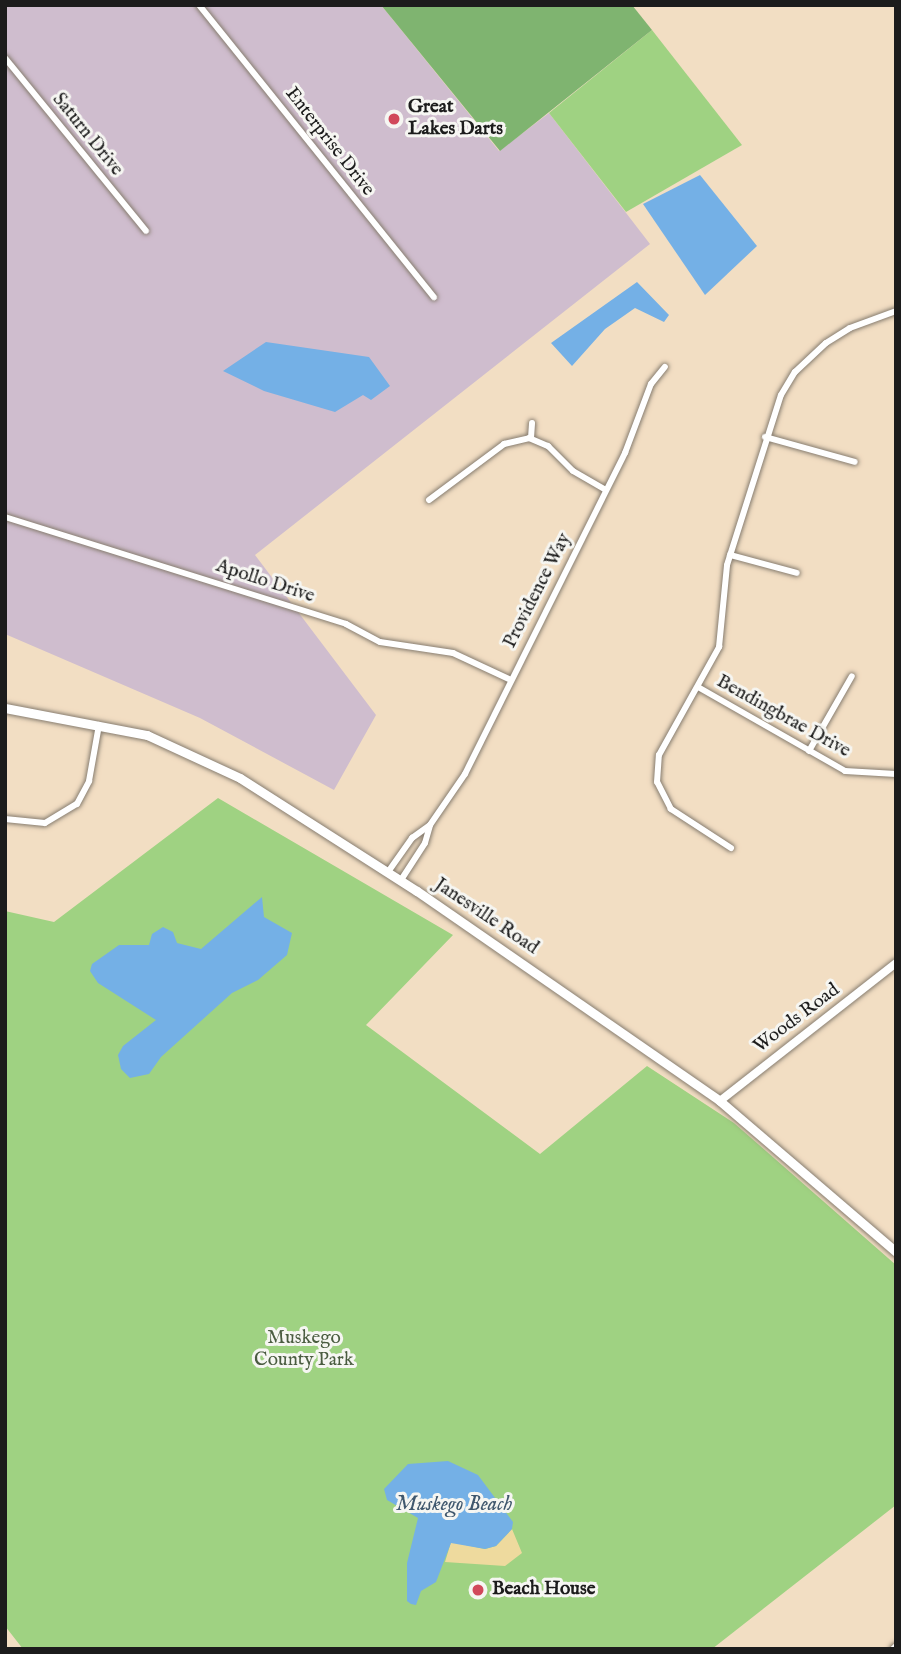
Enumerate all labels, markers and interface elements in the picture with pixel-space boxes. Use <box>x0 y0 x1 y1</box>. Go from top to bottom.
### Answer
street label: Enterprise Drive <box>280 83 378 201</box>
street label: Saturn Drive <box>47 89 127 181</box>
place label: Great Lakes Darts <box>408 97 503 141</box>
marker: Great Lakes Darts <box>386 111 402 127</box>
street label: Providence Way <box>499 530 577 652</box>
street label: Apollo Drive <box>213 555 317 609</box>
street label: Bendingbrae Drive <box>712 671 854 763</box>
street label: Janesville Road <box>430 874 542 960</box>
street label: Woods Road <box>750 979 844 1059</box>
park label: Muskego County Park <box>254 1328 354 1372</box>
water label: Muskego Beach <box>396 1492 512 1518</box>
place label: Beach House <box>492 1579 595 1601</box>
marker: Beach House <box>470 1582 486 1598</box>

